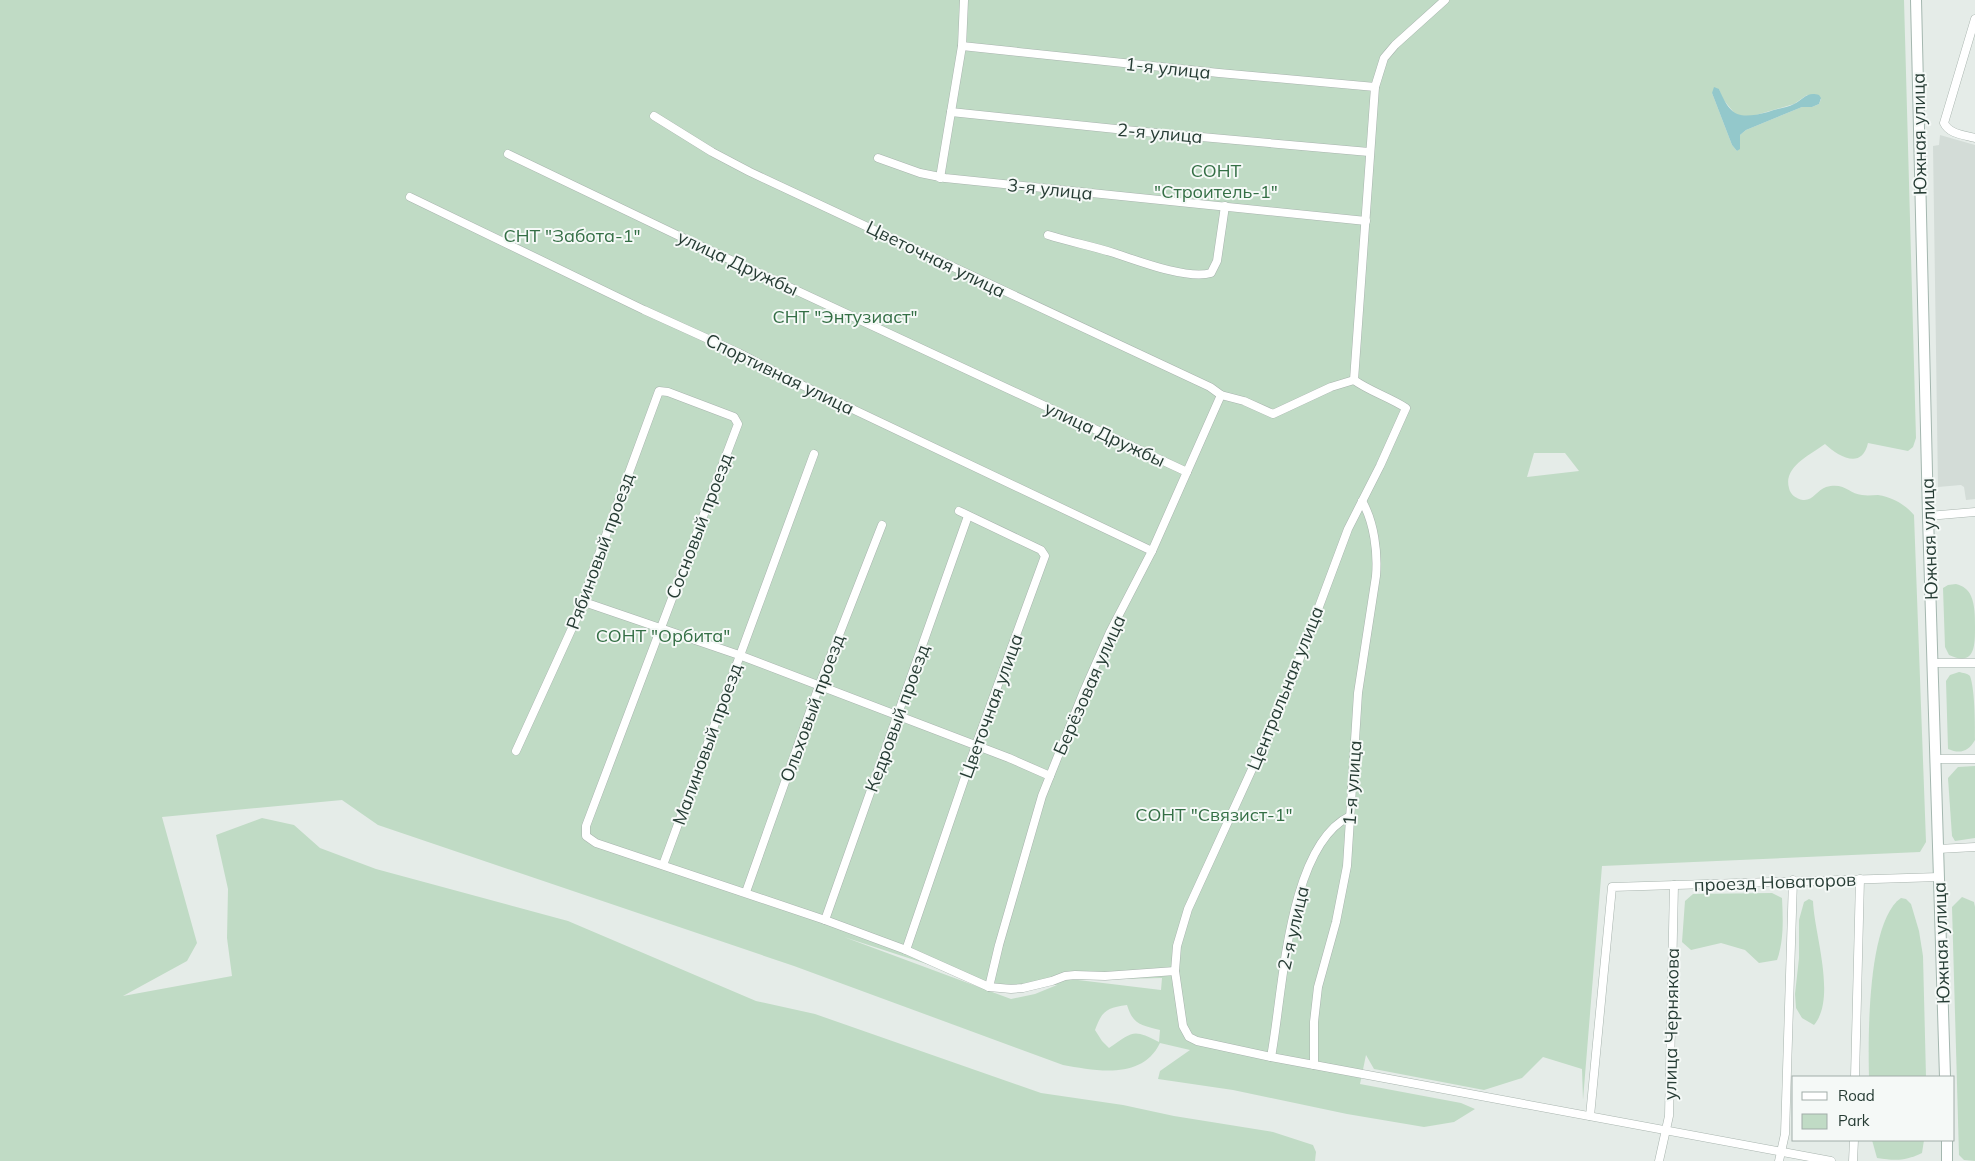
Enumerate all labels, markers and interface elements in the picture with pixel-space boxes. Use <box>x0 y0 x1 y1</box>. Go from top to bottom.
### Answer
street label: 1-я улица <box>1124 52 1212 84</box>
street label: Южная улица <box>1906 73 1932 195</box>
street label: 2-я улица <box>1116 118 1204 148</box>
park label: СОНТ "Строитель-1" <box>1154 159 1278 203</box>
street label: 3-я улица <box>1006 173 1094 205</box>
street label: Цветочная улица <box>863 215 1009 303</box>
park label: СНТ "Забота-1" <box>503 224 641 247</box>
street label: улица Дружбы <box>674 225 802 301</box>
park label: СНТ "Энтузиаст" <box>772 305 918 328</box>
street label: Спортивная улица <box>702 328 858 420</box>
street label: улица Дружбы <box>1041 396 1169 472</box>
street label: Сосновый проезд <box>661 450 737 602</box>
street label: Рябиновый проезд <box>561 469 639 633</box>
street label: Южная улица <box>1915 478 1943 600</box>
street label: Центральная улица <box>1242 603 1328 773</box>
street label: Берёзовая улица <box>1048 611 1130 759</box>
park label: СОНТ "Орбита" <box>596 624 730 647</box>
street label: Ольховый проезд <box>775 631 849 785</box>
street label: Цветочная улица <box>954 631 1028 781</box>
street label: Кедровый проезд <box>860 641 934 795</box>
street label: Малиновый проезд <box>667 660 747 828</box>
street label: 1-я улица <box>1338 740 1366 826</box>
park label: СОНТ "Связист-1" <box>1135 803 1293 826</box>
street label: проезд Новаторов <box>1693 868 1857 896</box>
street label: Южная улица <box>1927 882 1955 1004</box>
street label: 2-я улица <box>1272 884 1314 972</box>
street label: улица Чернякова <box>1658 948 1684 1100</box>
legend <box>1792 1076 1955 1141</box>
text: Road <box>1838 1086 1875 1105</box>
text: Park <box>1838 1111 1870 1130</box>

